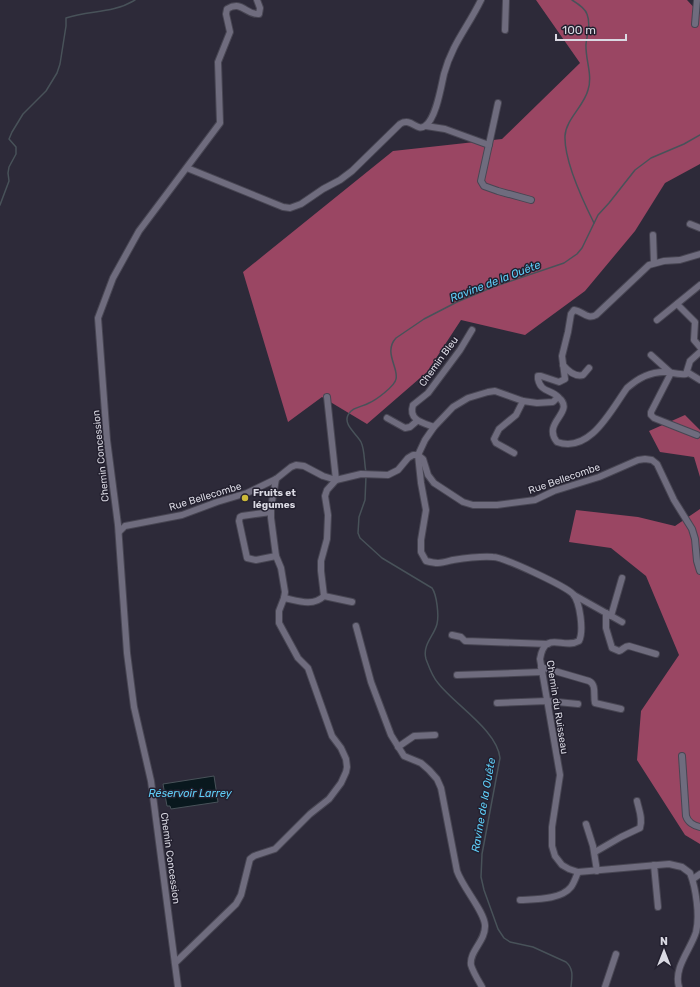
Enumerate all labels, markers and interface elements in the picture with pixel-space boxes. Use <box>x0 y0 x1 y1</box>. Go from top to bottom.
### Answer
scale bar <box>556 16 626 42</box>
text: 100 m <box>562 23 596 37</box>
water label: Ravine de la Ouête <box>448 258 542 305</box>
street label: Chemin Bleu <box>417 334 461 389</box>
street label: Chemin Concession <box>90 409 112 502</box>
street label: Rue Bellecombe <box>527 461 602 497</box>
street label: Rue Bellecombe <box>168 480 243 514</box>
place label: Fruits et légumes <box>253 487 296 511</box>
marker: Fruits et légumes <box>240 493 250 503</box>
street label: Chemin du Ruisseau <box>544 659 570 755</box>
water label: Ravine de la Ouête <box>469 757 498 853</box>
water label: Réservoir Larrey <box>148 787 233 800</box>
street label: Chemin Concession <box>158 812 182 905</box>
north arrow <box>644 931 684 971</box>
text: N <box>660 935 668 948</box>

